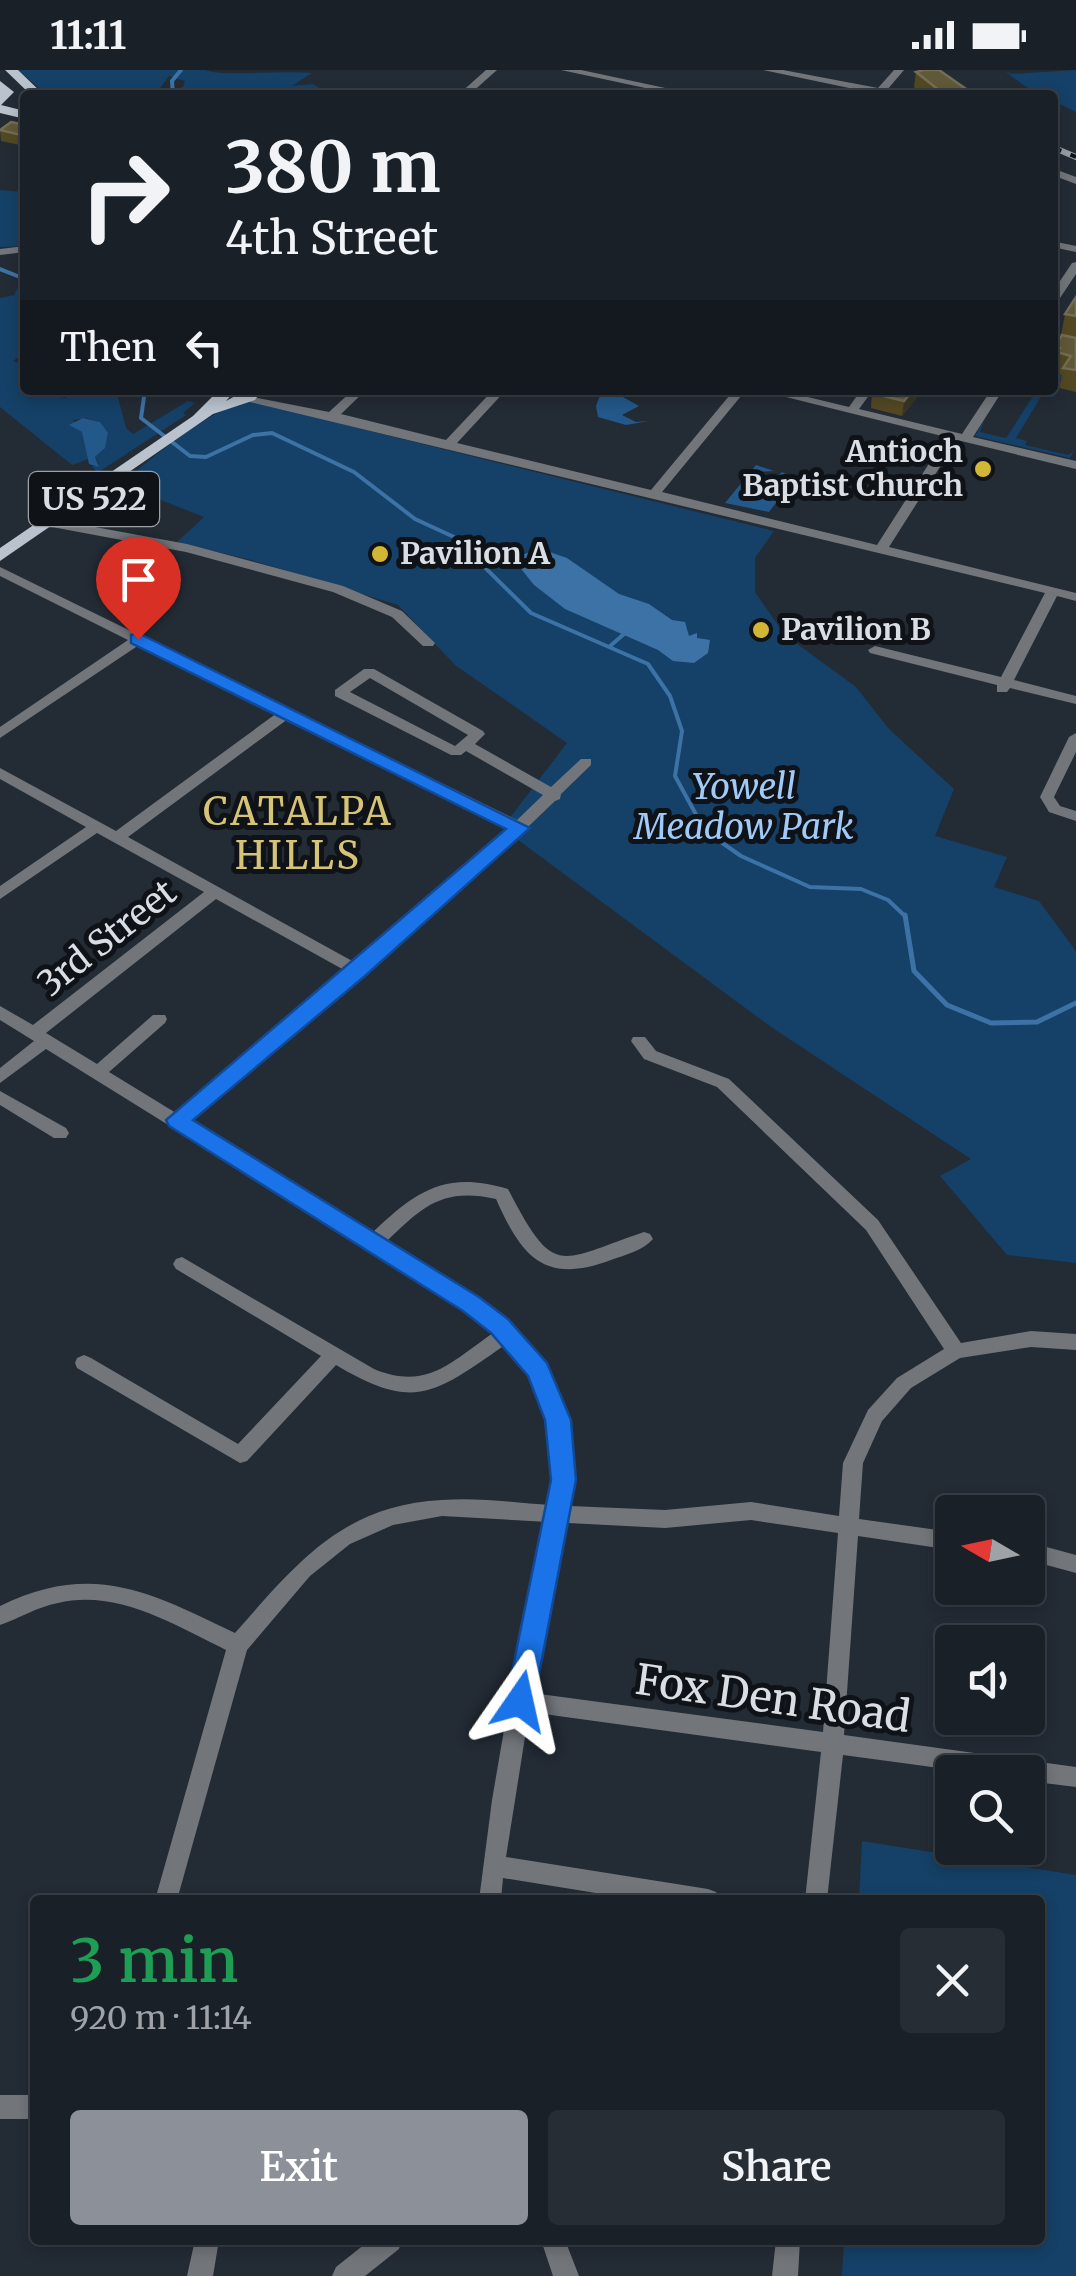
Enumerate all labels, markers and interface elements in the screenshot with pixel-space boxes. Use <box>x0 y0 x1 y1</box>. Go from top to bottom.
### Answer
text: 11:11 <box>50 12 126 59</box>
text: 380 m <box>225 123 441 211</box>
icon: right <box>60 130 190 260</box>
text: 4th Street <box>225 210 438 266</box>
icon: left <box>177 320 232 375</box>
text: Then <box>60 324 157 371</box>
place label: Antioch Baptist Church <box>742 432 963 504</box>
marker: Antioch Baptist Church <box>972 458 994 480</box>
road number: US 522 <box>29 472 159 526</box>
place label: Pavilion A <box>400 534 551 572</box>
pin <box>96 537 181 640</box>
marker: Pavilion A <box>369 543 391 565</box>
icon: arrive <box>111 552 166 607</box>
place label: Pavilion B <box>781 610 931 648</box>
marker: Pavilion B <box>750 619 772 641</box>
park label: Yowell Meadow Park <box>632 765 854 849</box>
district label: CATALPA HILLS <box>203 788 393 879</box>
street label: 3rd Street <box>29 870 185 1006</box>
north arrow <box>935 1495 1045 1605</box>
map controls <box>935 1495 1045 1865</box>
button: sound <box>935 1625 1045 1735</box>
position arrow <box>468 1649 572 1753</box>
street label: Fox Den Road <box>632 1653 914 1743</box>
button: search <box>935 1755 1045 1865</box>
text: 3 min <box>70 1923 238 1998</box>
button: close <box>900 1928 1005 2033</box>
text: 920 m · 11:14 <box>70 1998 252 2038</box>
button: Exit <box>70 2110 528 2225</box>
button: Share <box>548 2110 1005 2225</box>

